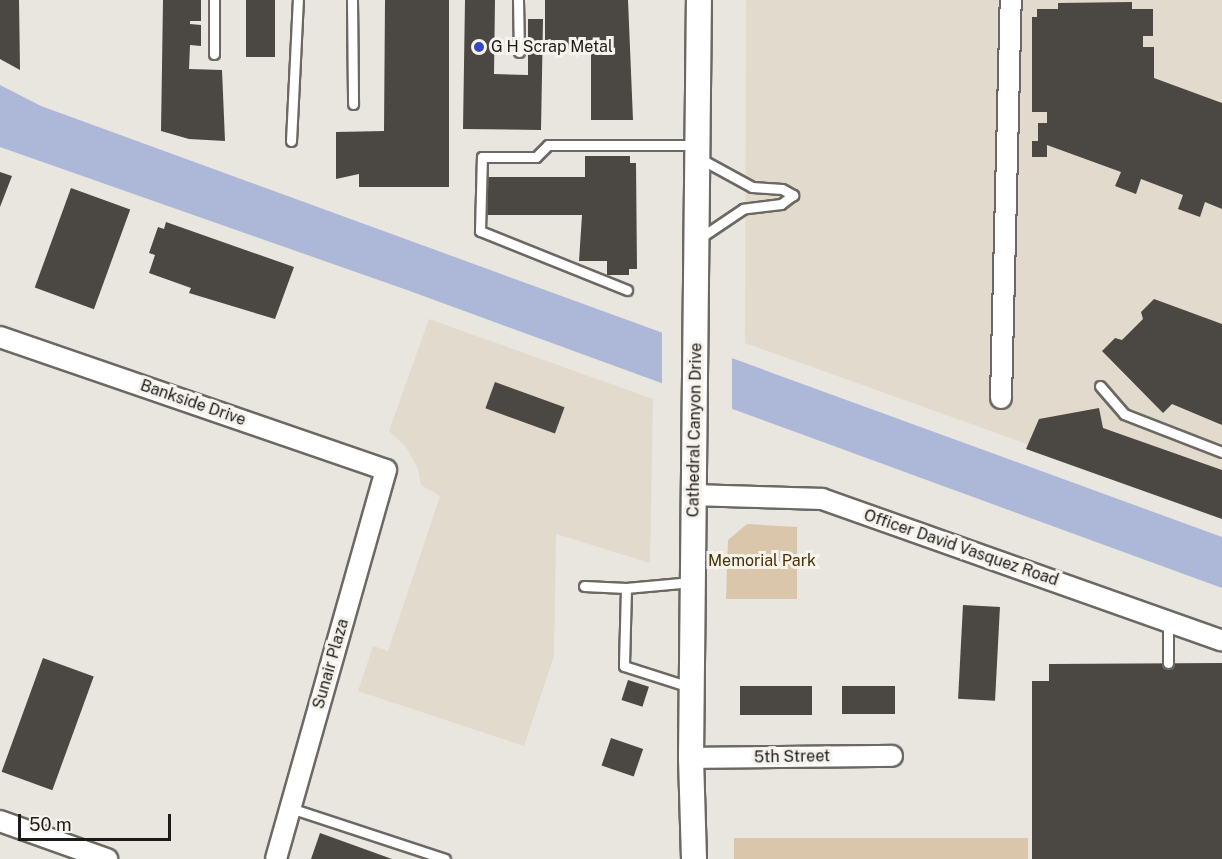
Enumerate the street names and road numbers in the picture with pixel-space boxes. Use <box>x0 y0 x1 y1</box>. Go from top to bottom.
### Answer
street label: Cathedral Canyon Drive <box>684 343 706 517</box>
street label: Bankside Drive <box>138 376 248 430</box>
street label: Officer David Vasquez Road <box>861 506 1061 590</box>
street label: Sunair Plaza <box>309 617 353 711</box>
street label: 5th Street <box>754 747 830 767</box>

